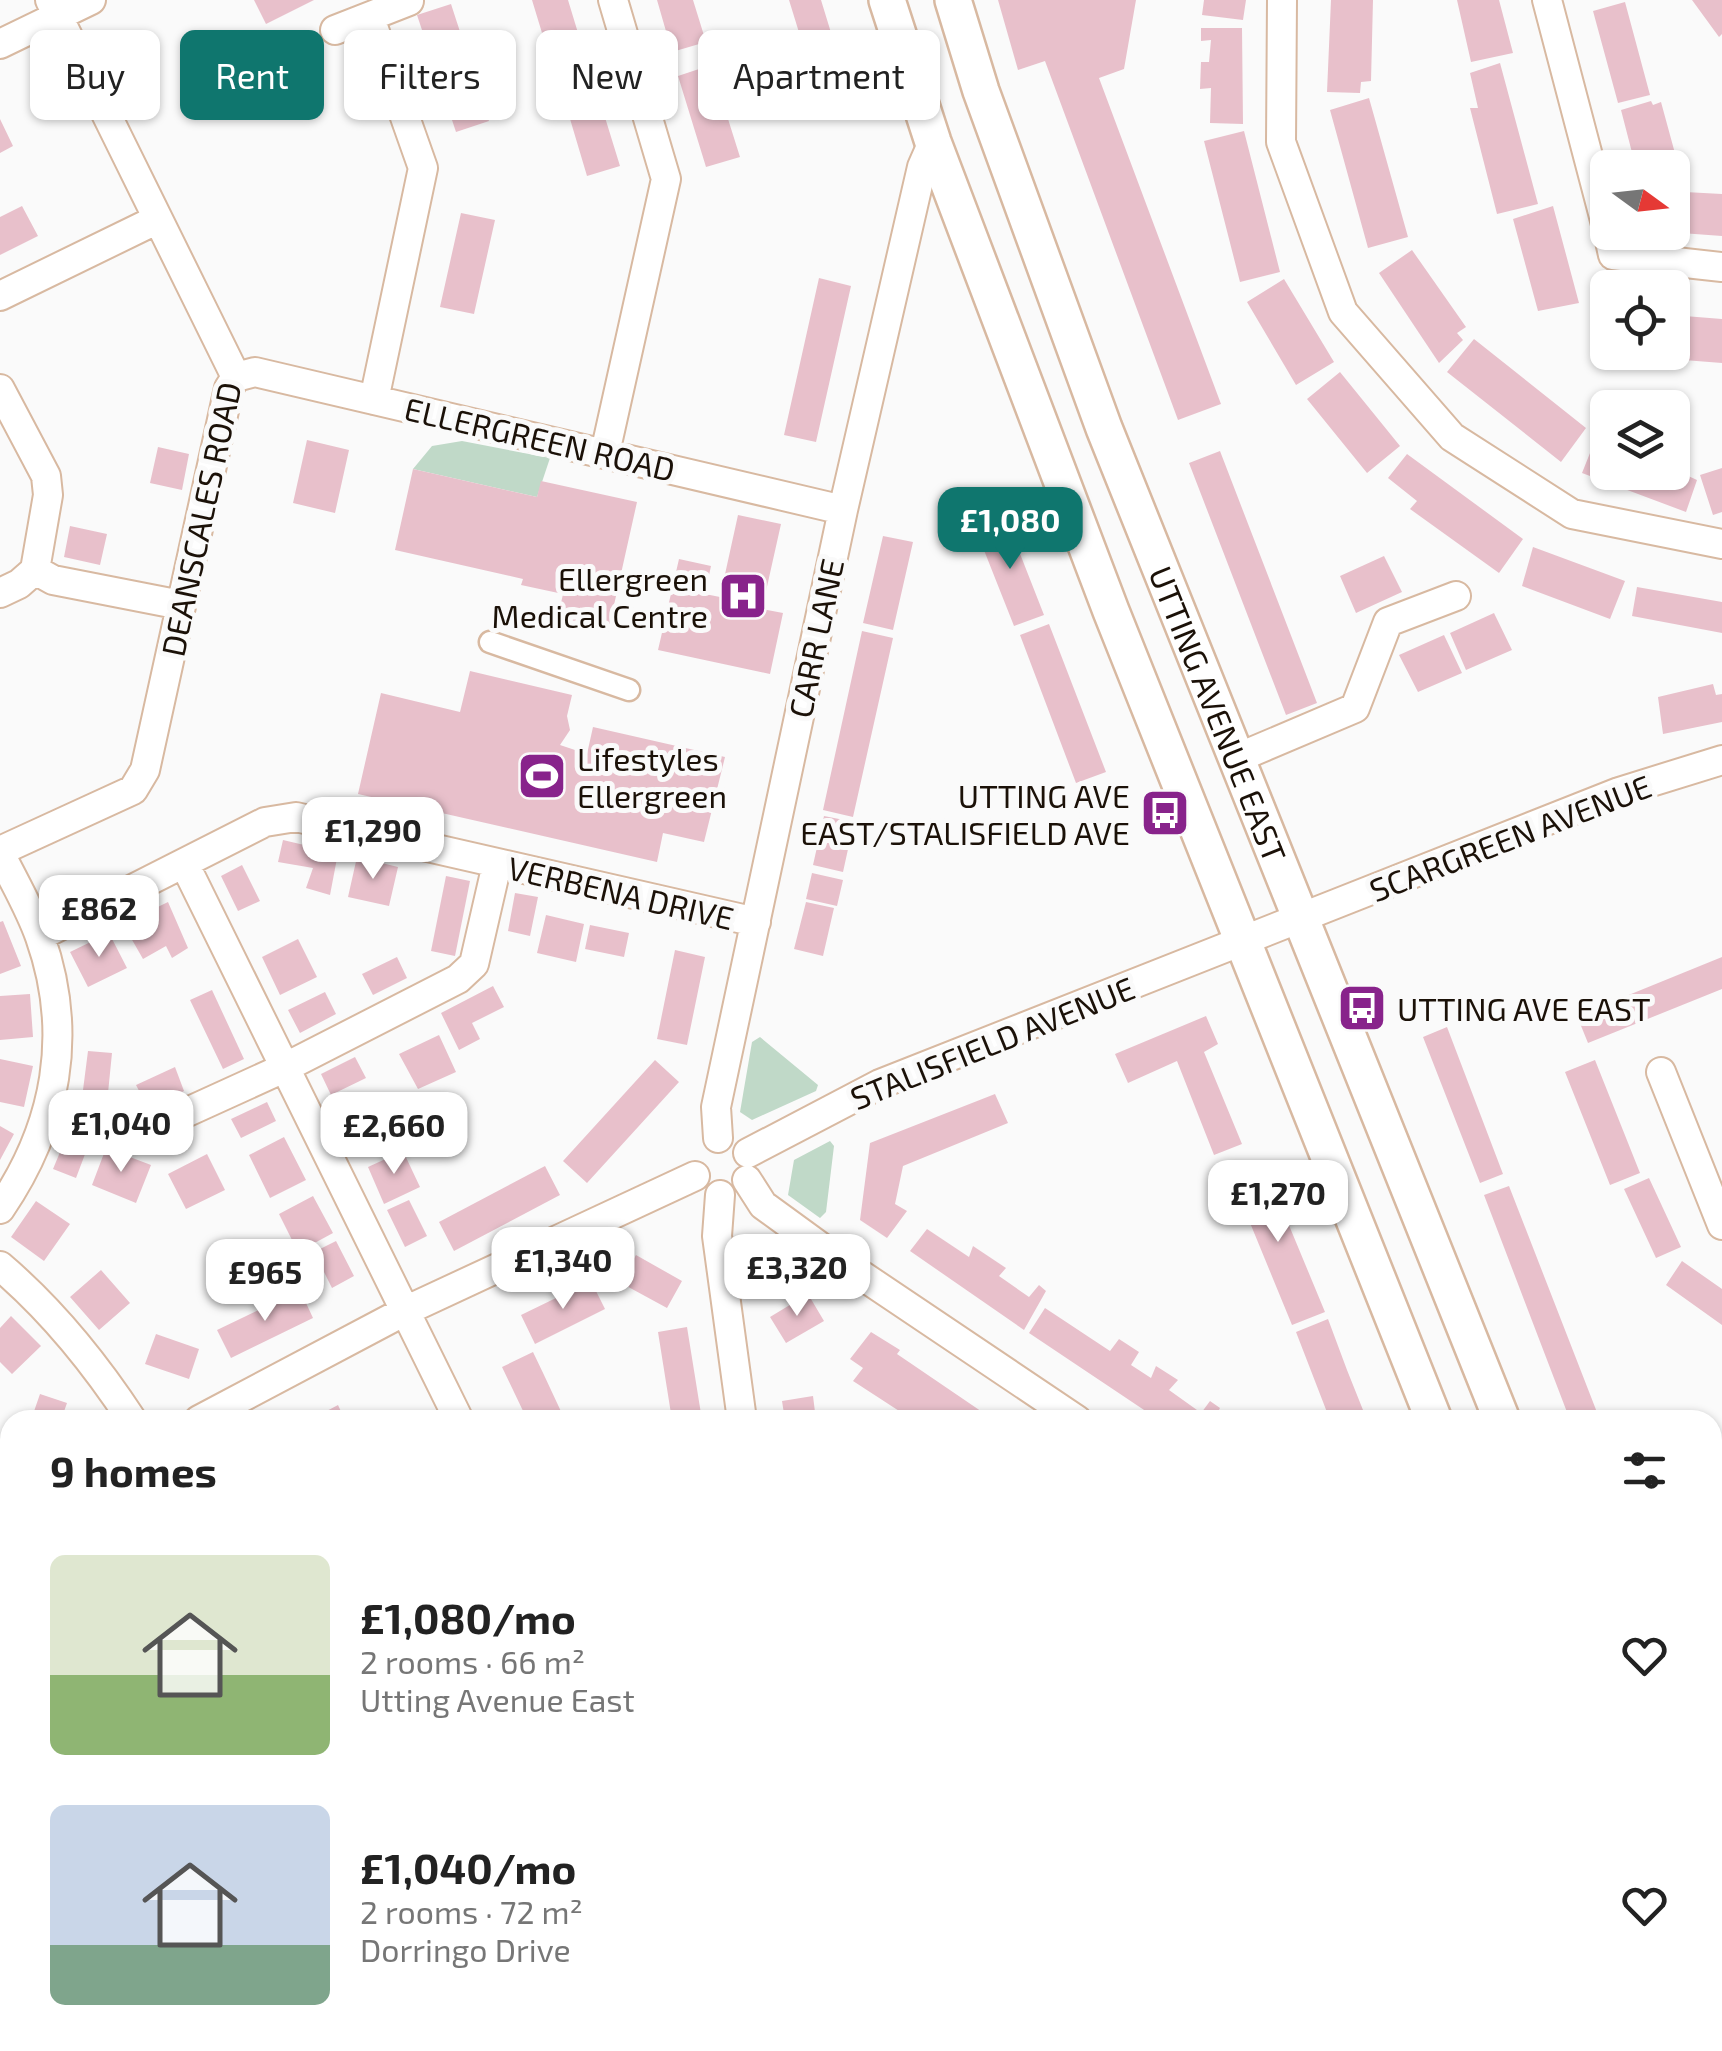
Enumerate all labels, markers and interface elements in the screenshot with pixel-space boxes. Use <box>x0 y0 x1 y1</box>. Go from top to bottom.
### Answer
chip: Buy <box>30 30 160 120</box>
chip: Rent <box>180 30 324 120</box>
chip: Filters <box>344 30 516 120</box>
chip: New <box>536 30 678 120</box>
chip: Apartment <box>698 30 940 120</box>
north arrow <box>1590 150 1690 250</box>
map controls <box>1590 150 1690 490</box>
button: locate <box>1590 270 1690 370</box>
street label: DEANSCALES ROAD <box>152 378 248 660</box>
street label: ELLERGREEN ROAD <box>401 388 679 488</box>
button: layers <box>1590 390 1690 490</box>
pin: £1,080 <box>929 487 1091 572</box>
text: £1,080 <box>960 500 1060 538</box>
street label: CARR LANE <box>780 555 850 721</box>
place label: Ellergreen Medical Centre <box>492 559 708 634</box>
street label: UTTING AVENUE EAST <box>1142 560 1295 867</box>
hospital icon: Ellergreen Medical Centre <box>717 570 769 622</box>
place label: Lifestyles Ellergreen <box>577 739 727 814</box>
sports icon: Lifestyles Ellergreen <box>516 750 568 802</box>
street label: SCARGREEN AVENUE <box>1364 766 1656 908</box>
place label: UTTING AVE EAST/STALISFIELD AVE <box>800 776 1130 851</box>
bus stop icon: UTTING AVE EAST/STALISFIELD AVE <box>1139 787 1191 839</box>
pin: £1,290 <box>292 797 454 882</box>
text: £1,290 <box>324 810 422 848</box>
street label: VERBENA DRIVE <box>504 848 738 936</box>
pin: £862 <box>40 875 158 960</box>
text: £862 <box>61 888 137 926</box>
street label: STALISFIELD AVENUE <box>844 968 1140 1116</box>
bus stop icon: UTTING AVE EAST <box>1336 982 1388 1034</box>
place label: UTTING AVE EAST <box>1397 989 1651 1027</box>
pin: £1,040 <box>40 1090 202 1175</box>
pin: £2,660 <box>313 1092 475 1177</box>
text: £1,040 <box>70 1103 172 1141</box>
text: £2,660 <box>342 1105 446 1143</box>
pin: £1,270 <box>1197 1160 1359 1245</box>
text: £1,270 <box>1230 1173 1326 1211</box>
pin: £1,340 <box>482 1227 644 1312</box>
pin: £3,320 <box>716 1234 878 1319</box>
pin: £965 <box>206 1239 324 1324</box>
text: £1,340 <box>513 1240 613 1278</box>
text: £3,320 <box>746 1247 848 1285</box>
text: £965 <box>228 1252 302 1290</box>
icon: filters <box>1617 1443 1672 1498</box>
text: 9 homes <box>50 1445 217 1495</box>
text: £1,080/mo <box>360 1592 576 1642</box>
icon: home <box>130 1595 250 1715</box>
icon: heart <box>1617 1628 1672 1683</box>
text: 2 rooms · 66 m² <box>360 1642 585 1680</box>
text: Utting Avenue East <box>360 1680 635 1718</box>
text: £1,040/mo <box>360 1842 576 1892</box>
icon: home <box>130 1845 250 1965</box>
icon: heart <box>1617 1878 1672 1933</box>
text: 2 rooms · 72 m² <box>360 1892 583 1930</box>
text: Dorringo Drive <box>360 1930 571 1968</box>

